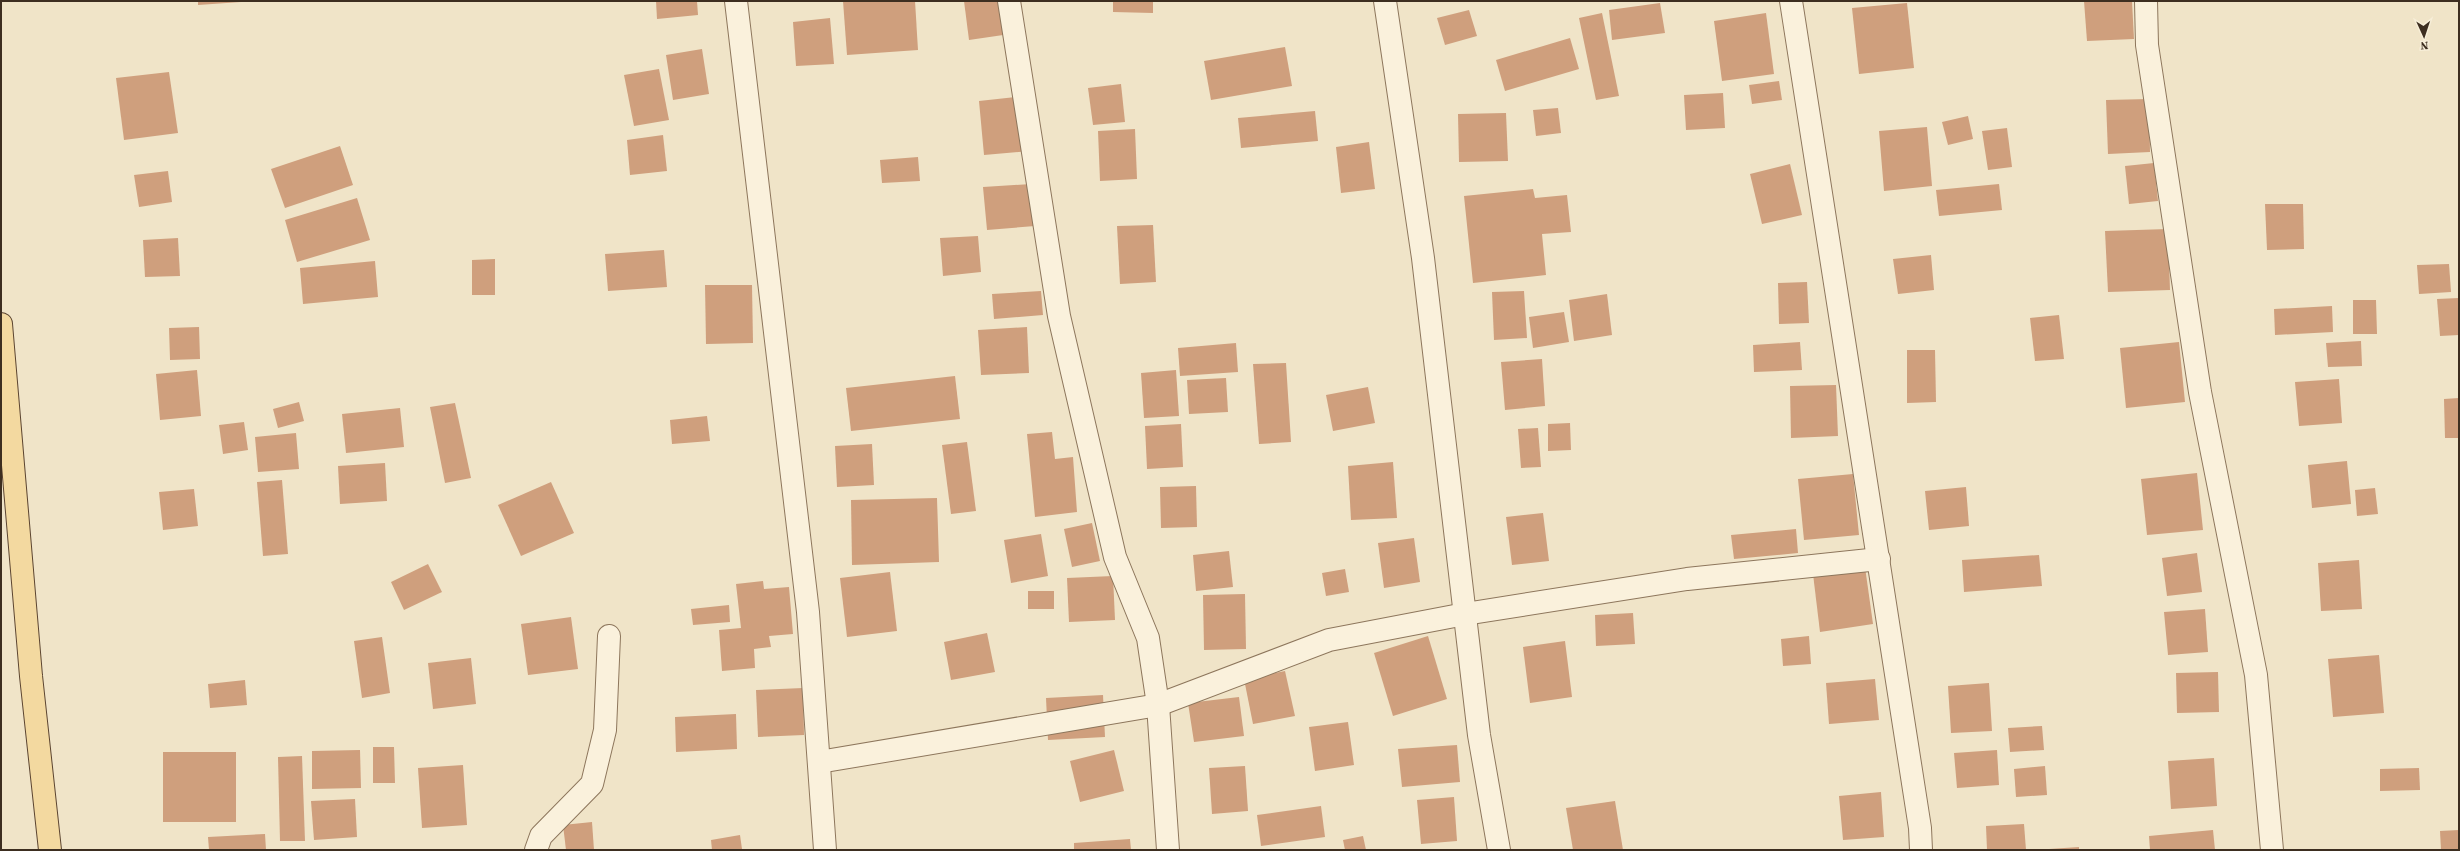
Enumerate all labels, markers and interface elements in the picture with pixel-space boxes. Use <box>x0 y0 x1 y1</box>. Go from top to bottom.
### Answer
north arrow <box>2404 16 2444 56</box>
text: N <box>2420 38 2429 53</box>

